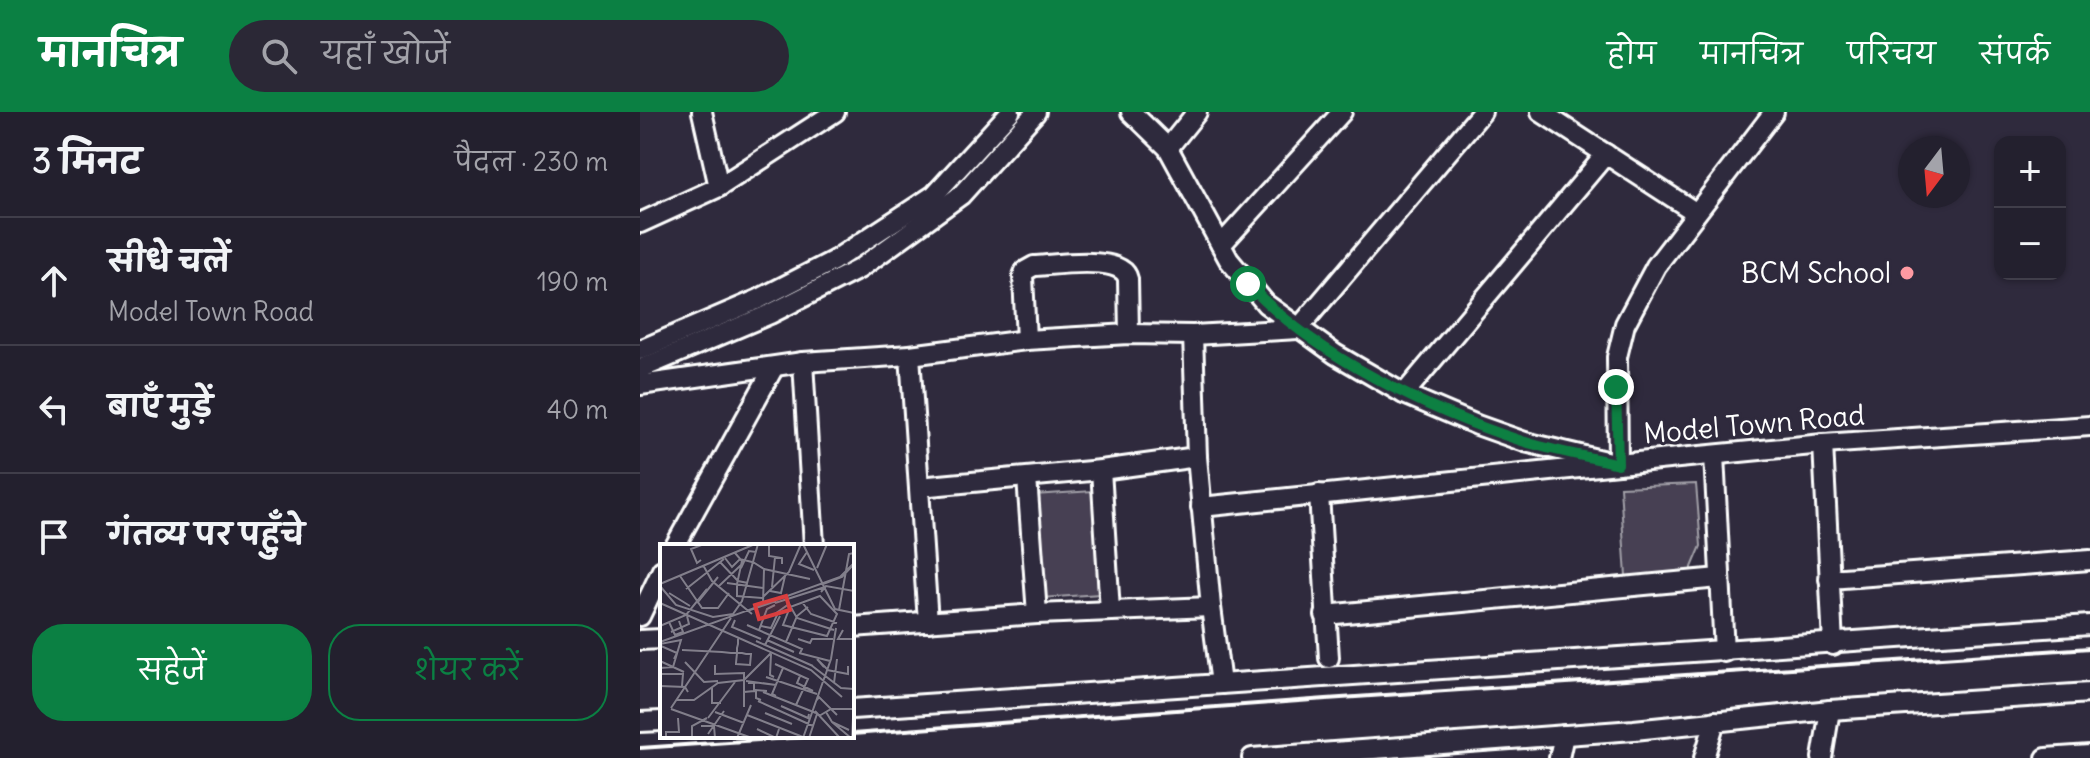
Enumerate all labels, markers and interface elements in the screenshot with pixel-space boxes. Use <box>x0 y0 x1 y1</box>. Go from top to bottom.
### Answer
search box <box>229 20 789 92</box>
text: मानचित्र <box>40 29 181 76</box>
icon: search <box>257 34 301 78</box>
text: यहाँ खोजें <box>321 34 450 72</box>
text: होम <box>1607 36 1656 72</box>
text: मानचित्र <box>1700 36 1803 72</box>
text: परिचय <box>1847 36 1936 72</box>
text: संपर्क <box>1980 36 2050 72</box>
north arrow <box>1898 136 1970 208</box>
map controls <box>1994 136 2066 280</box>
button: + <box>1994 136 2066 208</box>
text: 3 मिनट <box>32 139 142 182</box>
text: पैदल · 230 m <box>455 145 608 178</box>
button: − <box>1994 208 2066 280</box>
text: सीधे चलें <box>108 242 230 280</box>
place label: BCM School <box>1741 255 1891 291</box>
icon: ahead <box>32 259 76 303</box>
marker: BCM School <box>1898 264 1916 282</box>
text: 190 m <box>537 265 608 298</box>
route start <box>1230 266 1266 302</box>
text: Model Town Road <box>108 295 314 328</box>
route end <box>1598 369 1634 405</box>
icon: left <box>32 387 76 431</box>
text: बाएँ मुड़ें <box>108 387 213 425</box>
text: 40 m <box>547 393 608 426</box>
street label: Model Town Road <box>1642 396 1866 452</box>
icon: arrive <box>32 515 76 559</box>
text: गंतव्य पर पहुँचे <box>108 515 305 553</box>
inset map <box>660 544 854 738</box>
button: सहेजें <box>32 624 312 721</box>
button: शेयर करें <box>328 624 608 721</box>

